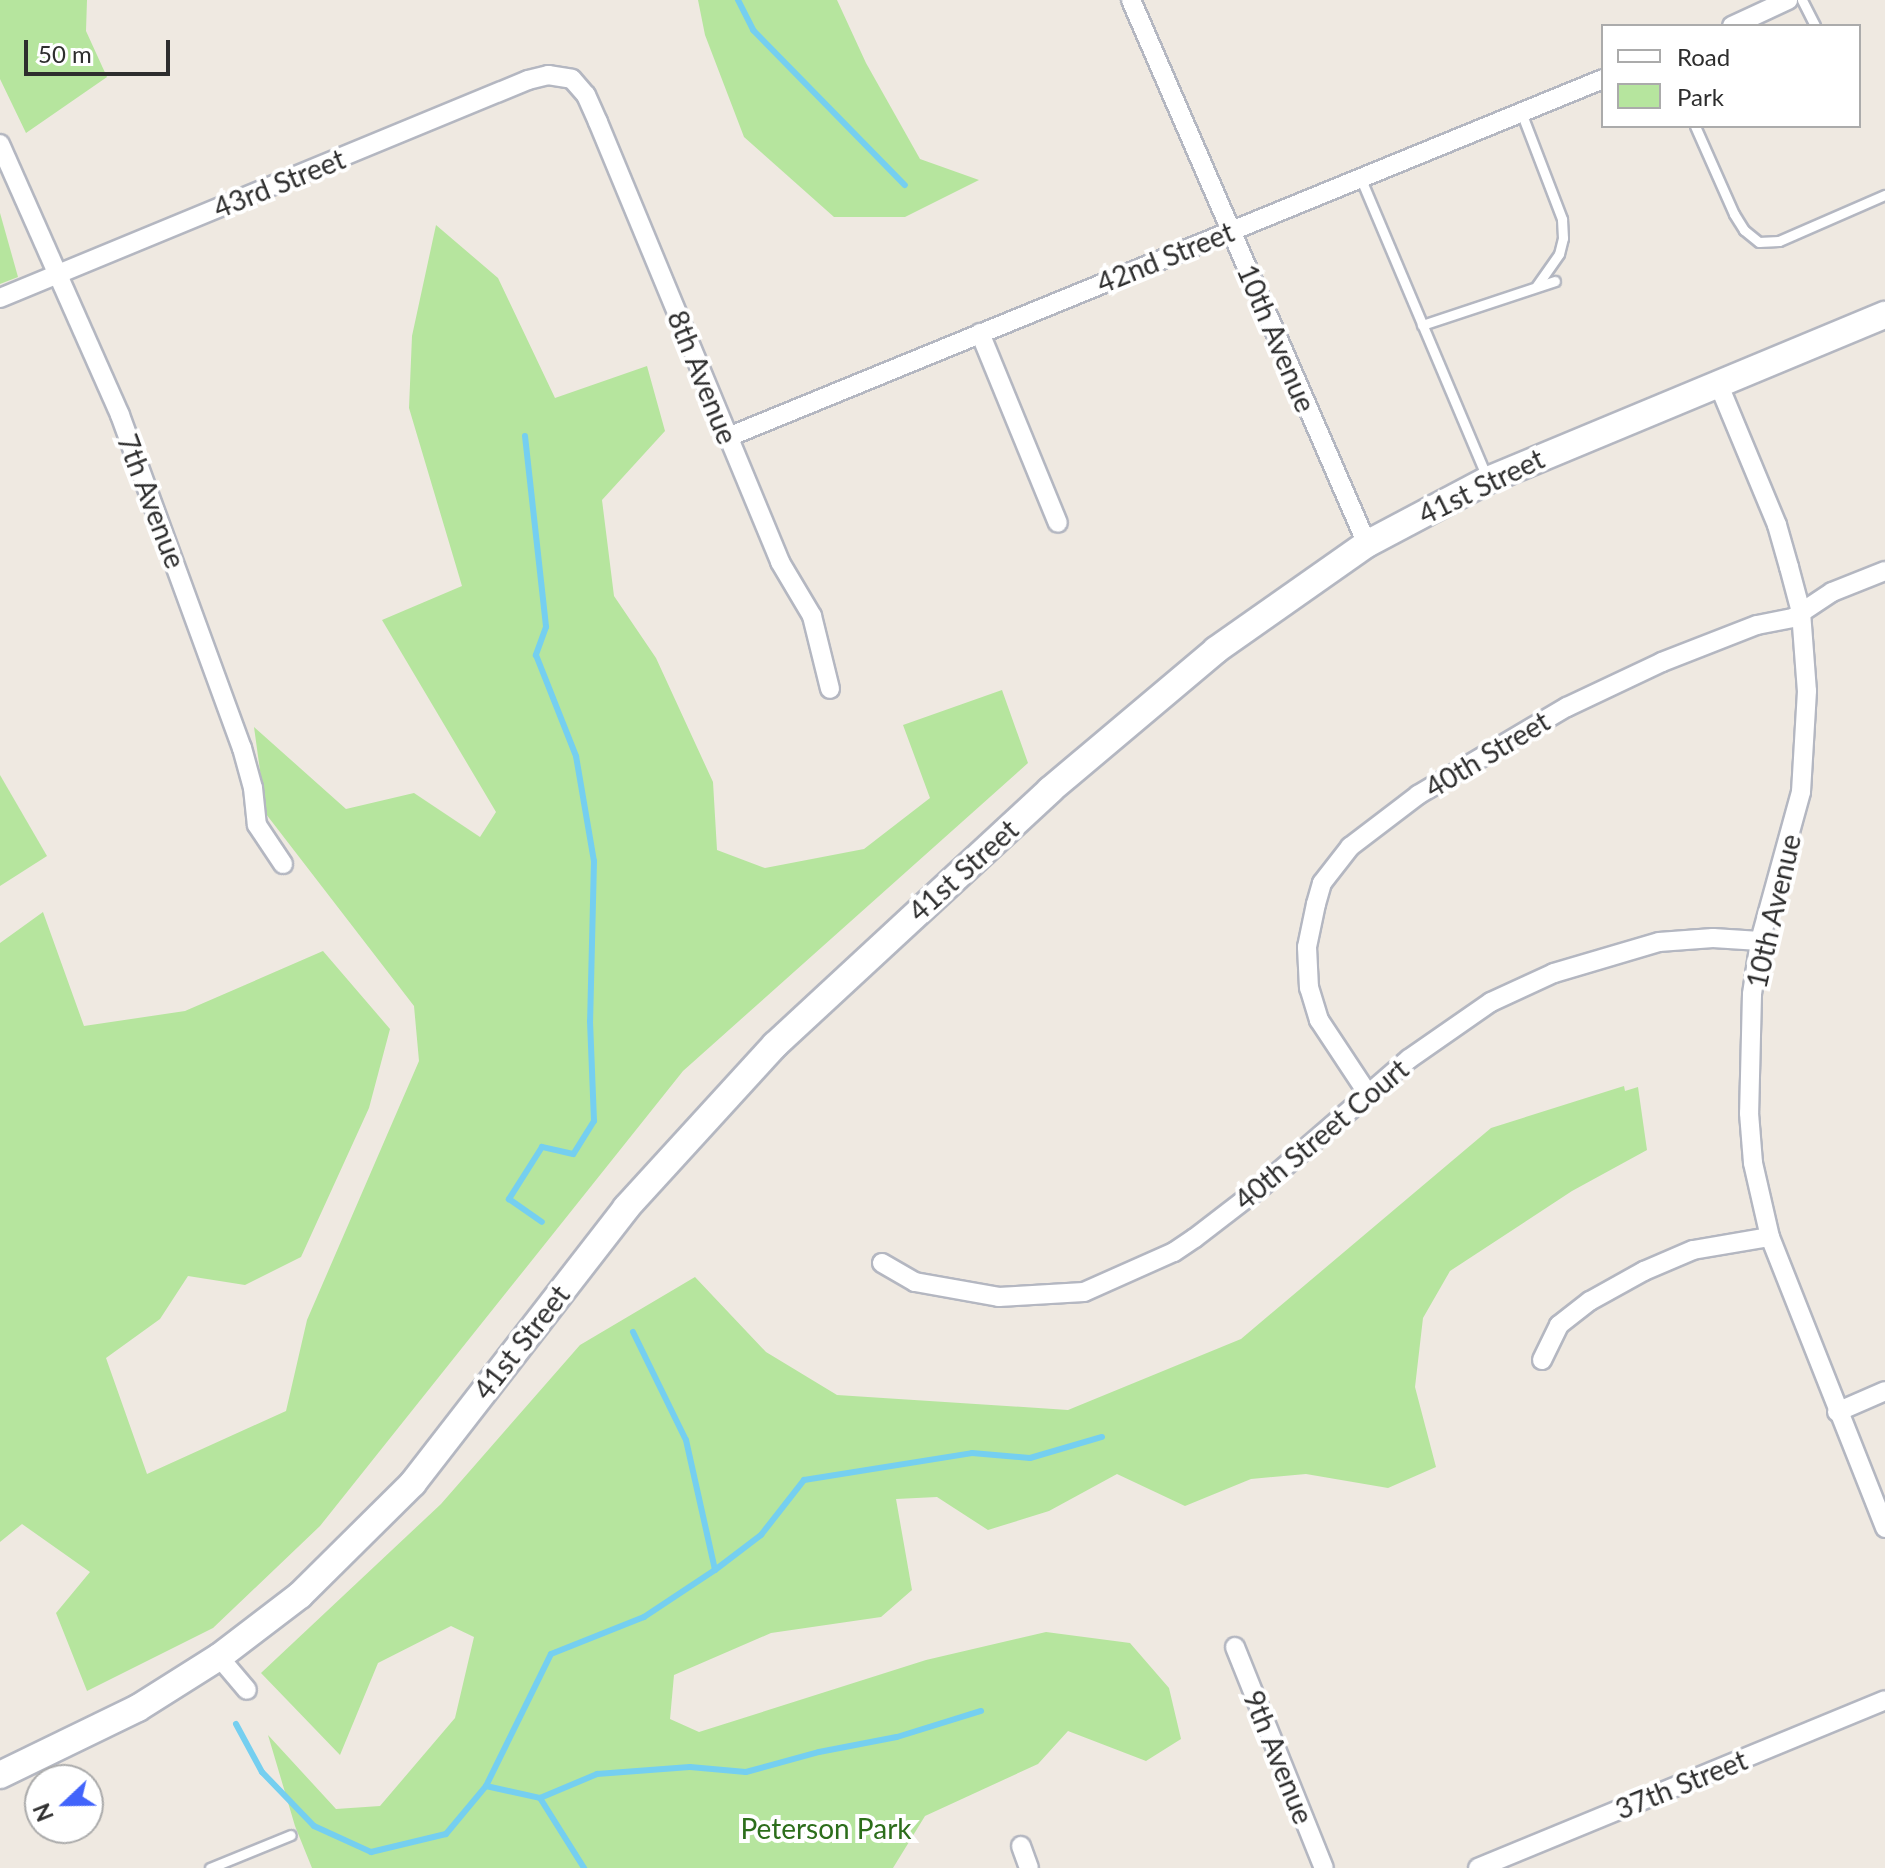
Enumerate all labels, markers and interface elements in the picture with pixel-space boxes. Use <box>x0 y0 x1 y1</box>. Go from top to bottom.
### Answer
scale bar <box>28 24 174 74</box>
legend <box>1601 24 1861 128</box>
text: 50 m <box>38 39 92 68</box>
text: Road <box>1677 42 1730 71</box>
text: Park <box>1677 82 1724 111</box>
street label: 43rd Street <box>208 141 350 225</box>
street label: 42nd Street <box>1092 214 1238 300</box>
street label: 10th Avenue <box>1231 259 1323 417</box>
street label: 8th Avenue <box>661 305 745 449</box>
street label: 7th Avenue <box>111 429 193 573</box>
street label: 41st Street <box>1413 441 1549 531</box>
street label: 40th Street <box>1419 704 1555 804</box>
street label: 41st Street <box>901 812 1025 928</box>
street label: 10th Avenue <box>1739 830 1807 992</box>
street label: 40th Street Court <box>1227 1052 1415 1216</box>
street label: 41st Street <box>466 1278 576 1406</box>
street label: 9th Avenue <box>1237 1685 1321 1829</box>
street label: 37th Street <box>1610 1742 1752 1826</box>
north arrow <box>24 1764 104 1844</box>
text: N <box>27 1800 59 1825</box>
park label: Peterson Park <box>740 1811 912 1845</box>

